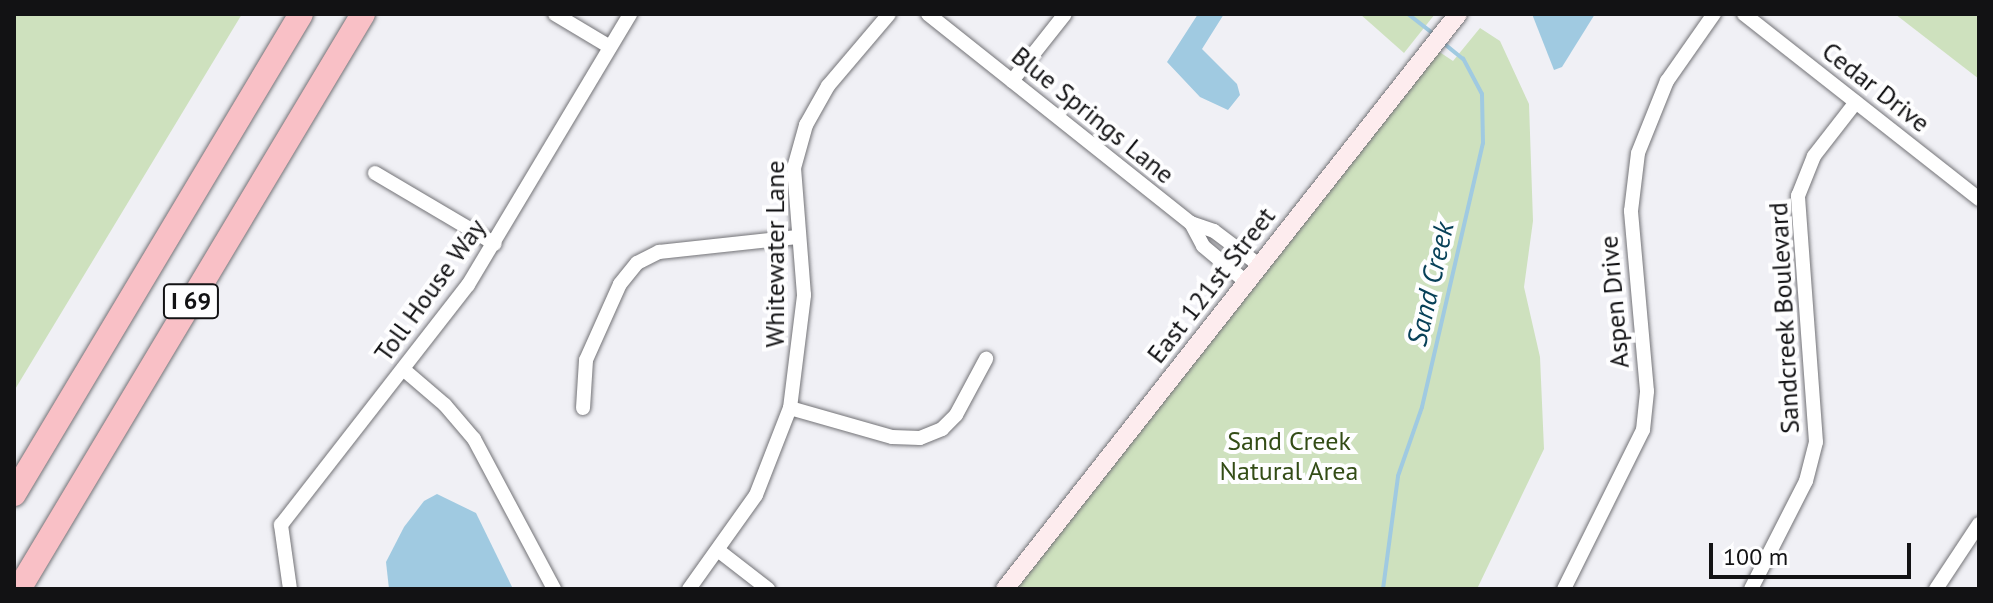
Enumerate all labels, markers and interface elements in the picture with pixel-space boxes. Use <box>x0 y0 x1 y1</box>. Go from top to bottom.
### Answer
street label: Cedar Drive <box>1816 35 1936 139</box>
street label: Blue Springs Lane <box>1005 40 1181 190</box>
street label: Whitewater Lane <box>759 161 791 347</box>
street label: East 121st Street <box>1140 201 1282 369</box>
street label: Sandcreek Boulevard <box>1762 201 1806 435</box>
street label: Toll House Way <box>368 212 492 368</box>
water label: Sand Creek <box>1399 219 1461 349</box>
street label: Aspen Drive <box>1593 234 1635 370</box>
road number: I 69 <box>161 281 221 321</box>
park label: Sand Creek Natural Area <box>1219 425 1359 486</box>
scale bar <box>1713 527 1915 577</box>
text: 100 m <box>1723 541 1788 572</box>

